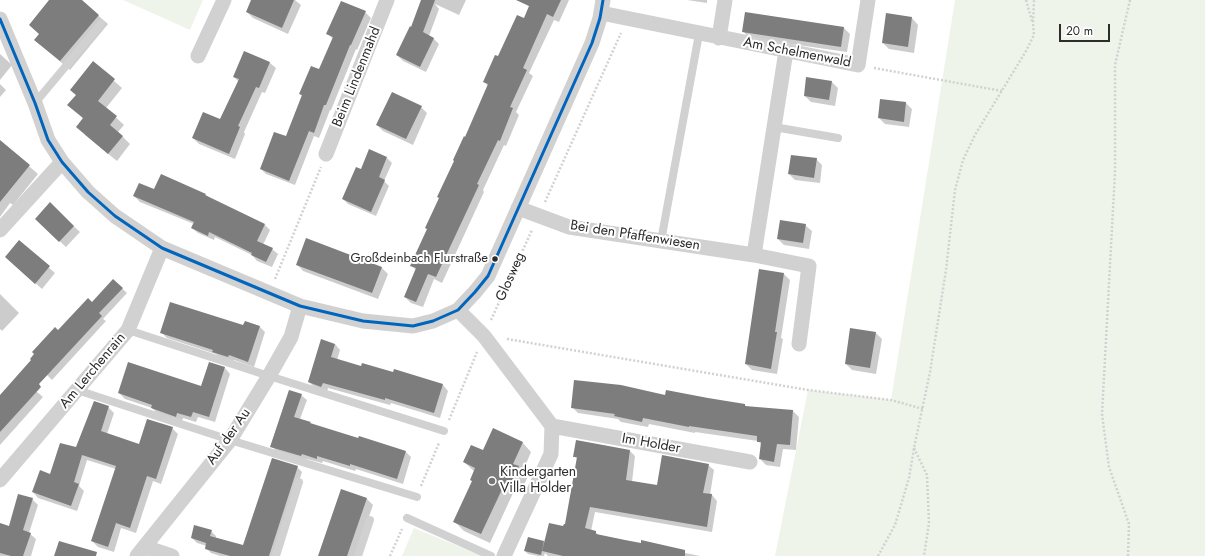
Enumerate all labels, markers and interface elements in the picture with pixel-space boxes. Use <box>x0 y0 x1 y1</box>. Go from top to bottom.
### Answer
scale bar <box>1061 16 1112 42</box>
text: 20 m <box>1066 22 1093 40</box>
street label: Beim Lindenmahd <box>329 24 385 130</box>
street label: Am Schelmenwald <box>742 34 852 72</box>
street label: Bei den Pfaffenwiesen <box>569 217 701 255</box>
street label: Glosweg <box>493 250 529 304</box>
place label: Großdeinbach Flurstraße <box>350 251 488 267</box>
marker: Großdeinbach Flurstraße <box>490 254 500 264</box>
street label: Am Lerchenrain <box>56 330 130 412</box>
street label: Auf der Au <box>203 406 255 468</box>
street label: Im Holder <box>620 431 682 457</box>
place label: Kindergarten Villa Holder <box>500 465 576 498</box>
marker: Kindergarten Villa Holder <box>487 476 497 486</box>

